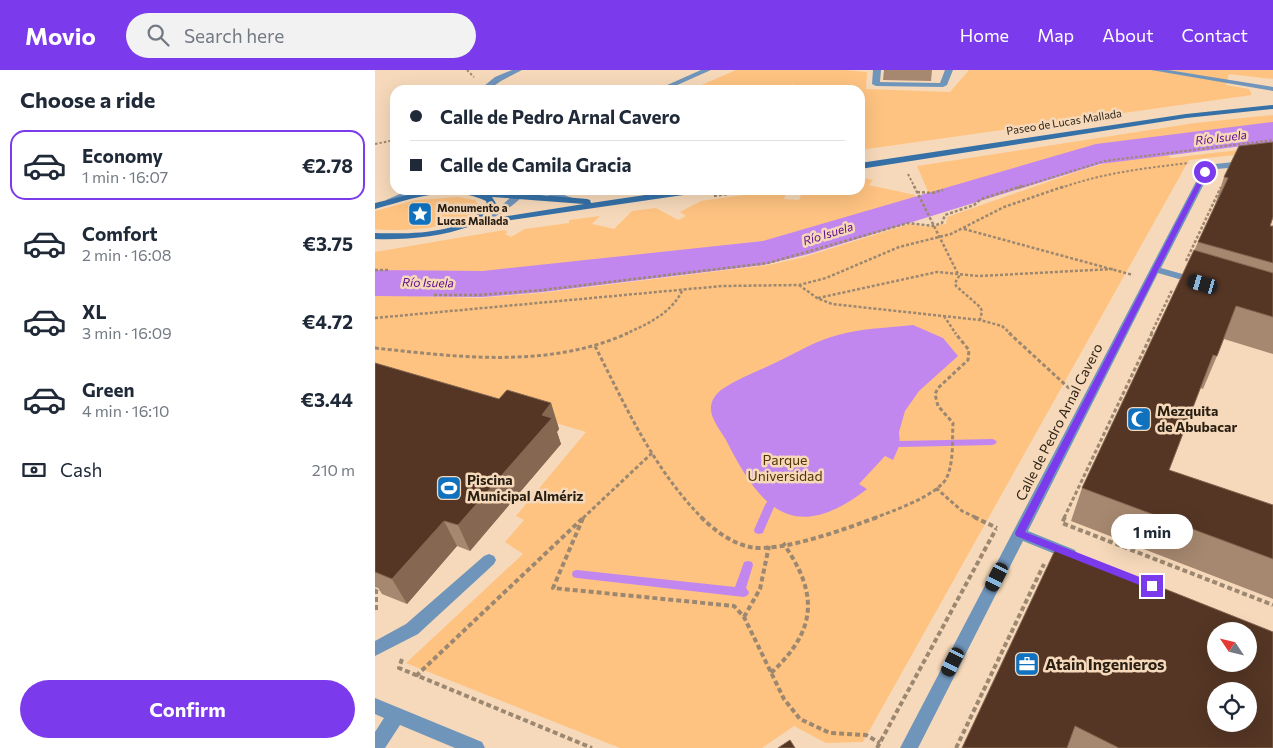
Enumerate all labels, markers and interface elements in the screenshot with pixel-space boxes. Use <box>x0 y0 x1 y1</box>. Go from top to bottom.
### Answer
search box <box>126 13 476 58</box>
text: Movio <box>25 21 96 50</box>
icon: search <box>144 21 172 49</box>
text: Search here <box>184 24 284 47</box>
text: Home <box>960 24 1009 46</box>
text: Map <box>1037 24 1074 46</box>
text: About <box>1102 24 1154 46</box>
text: Contact <box>1182 24 1248 46</box>
text: Choose a ride <box>20 86 155 113</box>
text: Calle de Pedro Arnal Cavero <box>440 105 680 128</box>
street label: Paseo de Lucas Mallada <box>1005 106 1123 137</box>
water label: Río Isuela <box>1194 127 1247 147</box>
icon: car <box>22 143 67 188</box>
text: Economy <box>82 144 163 167</box>
text: Calle de Camila Gracia <box>440 153 631 176</box>
text: €2.78 <box>302 154 353 177</box>
route start <box>1194 161 1216 183</box>
text: 1 min · 16:07 <box>82 167 168 186</box>
place icon: Monumento a Lucas Mallada <box>407 201 433 227</box>
place label: Monumento a Lucas Mallada <box>437 201 509 227</box>
water label: Río Isuela <box>801 219 855 247</box>
icon: car <box>22 221 67 266</box>
text: Comfort <box>82 222 158 245</box>
text: €3.75 <box>303 232 353 255</box>
text: 2 min · 16:08 <box>82 245 172 264</box>
car <box>1186 273 1219 295</box>
water label: Río Isuela <box>402 275 454 289</box>
icon: car <box>22 299 67 344</box>
text: XL <box>82 300 107 323</box>
text: €4.72 <box>302 310 353 333</box>
text: 3 min · 16:09 <box>82 323 172 342</box>
street label: Calle de Pedro Arnal Cavero <box>1011 340 1106 503</box>
icon: car <box>22 377 67 422</box>
text: Green <box>82 378 134 401</box>
text: €3.44 <box>301 388 353 411</box>
text: 4 min · 16:10 <box>82 401 169 420</box>
place label: Mezquita de Abubacar <box>1157 402 1237 435</box>
mosque icon: Mezquita de Abubacar <box>1126 406 1152 432</box>
park label: Parque Universidad <box>748 451 822 484</box>
icon: cash <box>20 456 48 484</box>
text: Cash <box>60 458 102 481</box>
text: 210 m <box>312 460 355 479</box>
place label: Piscina Municipal Almériz <box>467 471 584 504</box>
sports icon: Piscina Municipal Almériz <box>436 475 462 501</box>
callout: 1 min <box>1111 514 1193 548</box>
text: 1 min <box>1133 522 1171 541</box>
car <box>983 560 1010 594</box>
route end <box>1141 575 1163 597</box>
north arrow <box>1207 622 1257 672</box>
map controls <box>1207 622 1257 732</box>
car <box>939 645 966 679</box>
office icon: Atain Ingenieros <box>1014 651 1040 677</box>
place label: Atain Ingenieros <box>1045 654 1165 673</box>
button: Confirm <box>20 680 355 738</box>
button: locate <box>1207 682 1257 732</box>

